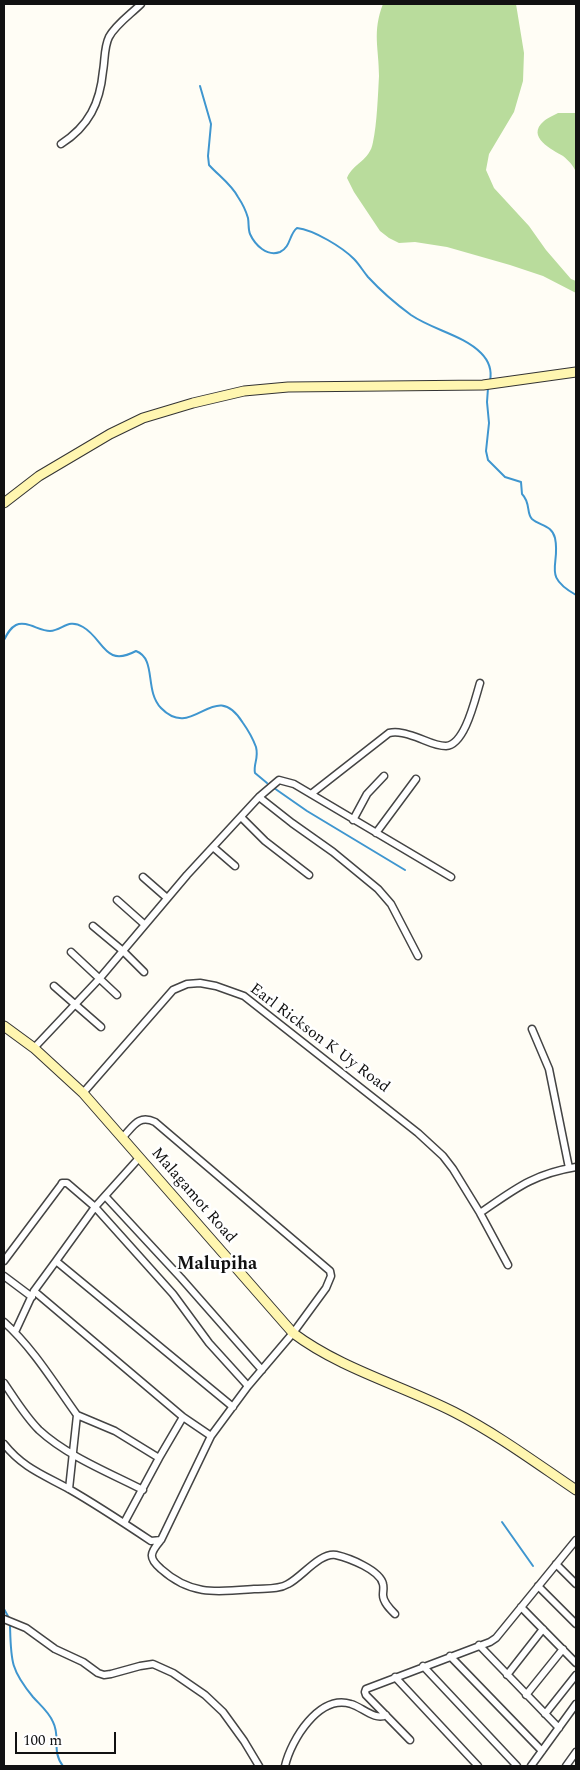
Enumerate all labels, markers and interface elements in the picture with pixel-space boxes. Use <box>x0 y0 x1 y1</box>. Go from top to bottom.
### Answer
street label: Earl Rickson K Uy Road <box>245 980 393 1098</box>
street label: Malagamot Road <box>146 1144 240 1248</box>
district label: Malupiha <box>177 1254 257 1276</box>
scale bar <box>18 1722 119 1754</box>
text: 100 m <box>23 1729 62 1752</box>

